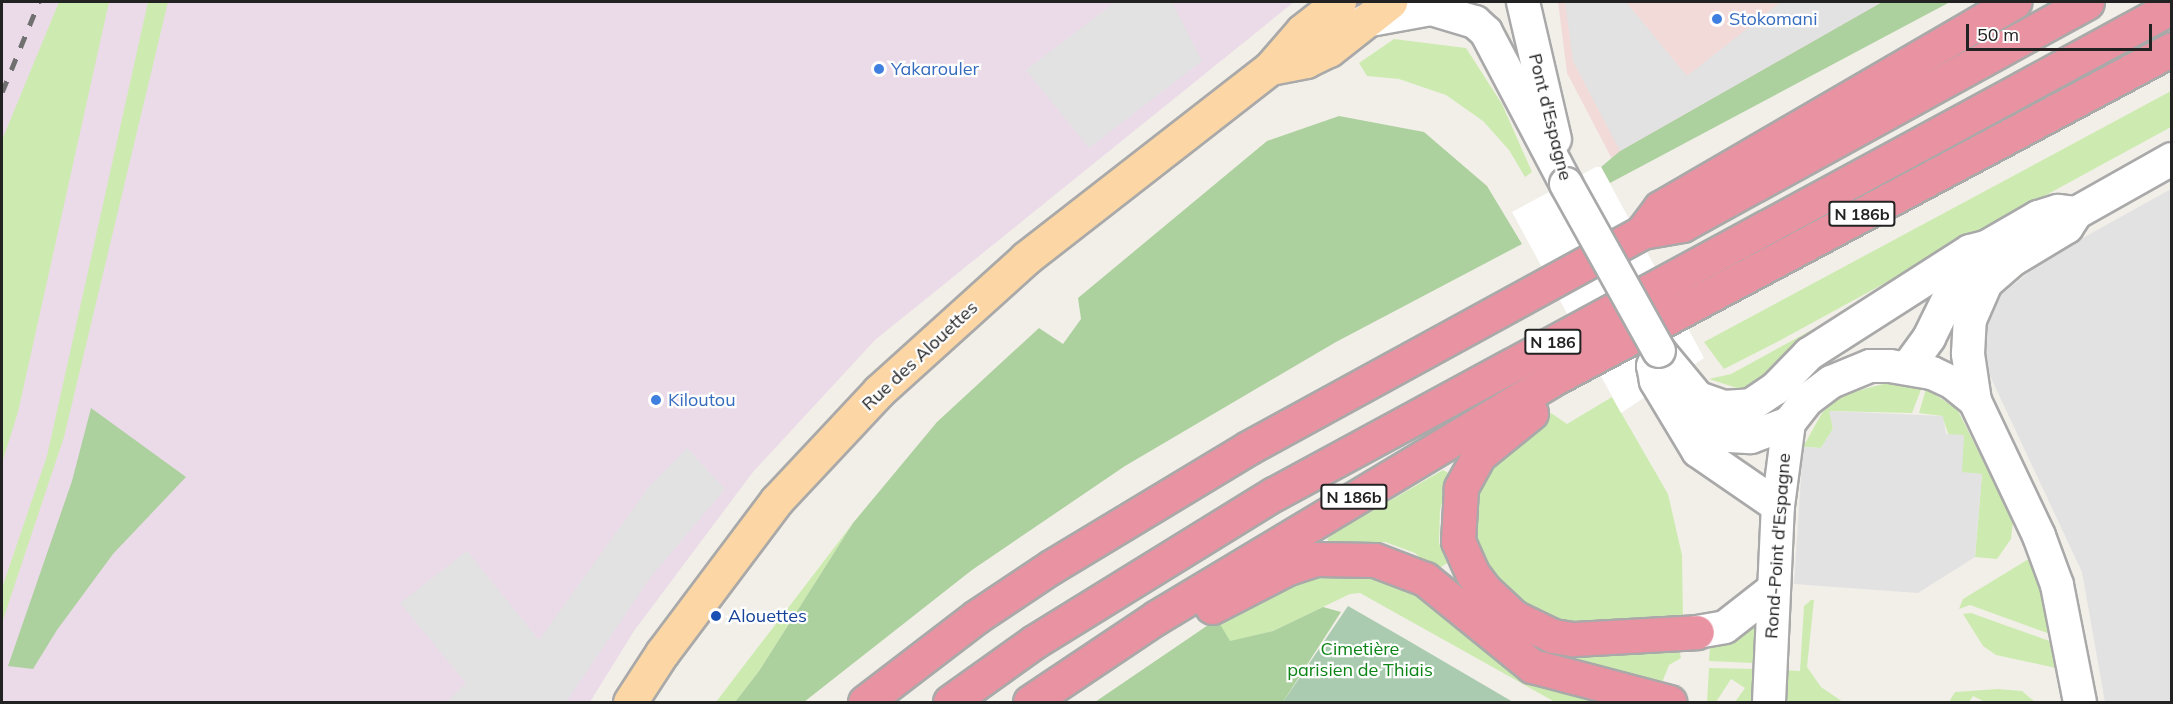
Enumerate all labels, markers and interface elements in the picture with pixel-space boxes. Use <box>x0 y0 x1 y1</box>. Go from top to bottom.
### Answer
place label: Stokomani <box>1729 8 1817 30</box>
marker: Stokomani <box>1710 12 1724 26</box>
scale bar <box>1969 12 2155 50</box>
text: 50 m <box>1977 23 2019 46</box>
street label: Pont d'Espagne <box>1524 51 1576 183</box>
place label: Yakarouler <box>891 58 979 80</box>
marker: Yakarouler <box>872 62 886 76</box>
road number: N 186b <box>1828 201 1896 227</box>
street label: Rue des Alouettes <box>858 297 982 415</box>
road number: N 186 <box>1523 329 1583 355</box>
place label: Kiloutou <box>668 389 736 411</box>
marker: Kiloutou <box>649 393 663 407</box>
street label: Rond-Point d'Espagne <box>1761 452 1795 640</box>
road number: N 186b <box>1320 484 1388 510</box>
place label: Alouettes <box>728 605 807 627</box>
marker: Alouettes <box>709 609 723 623</box>
park label: Cimetière parisien de Thiais <box>1287 639 1433 682</box>

